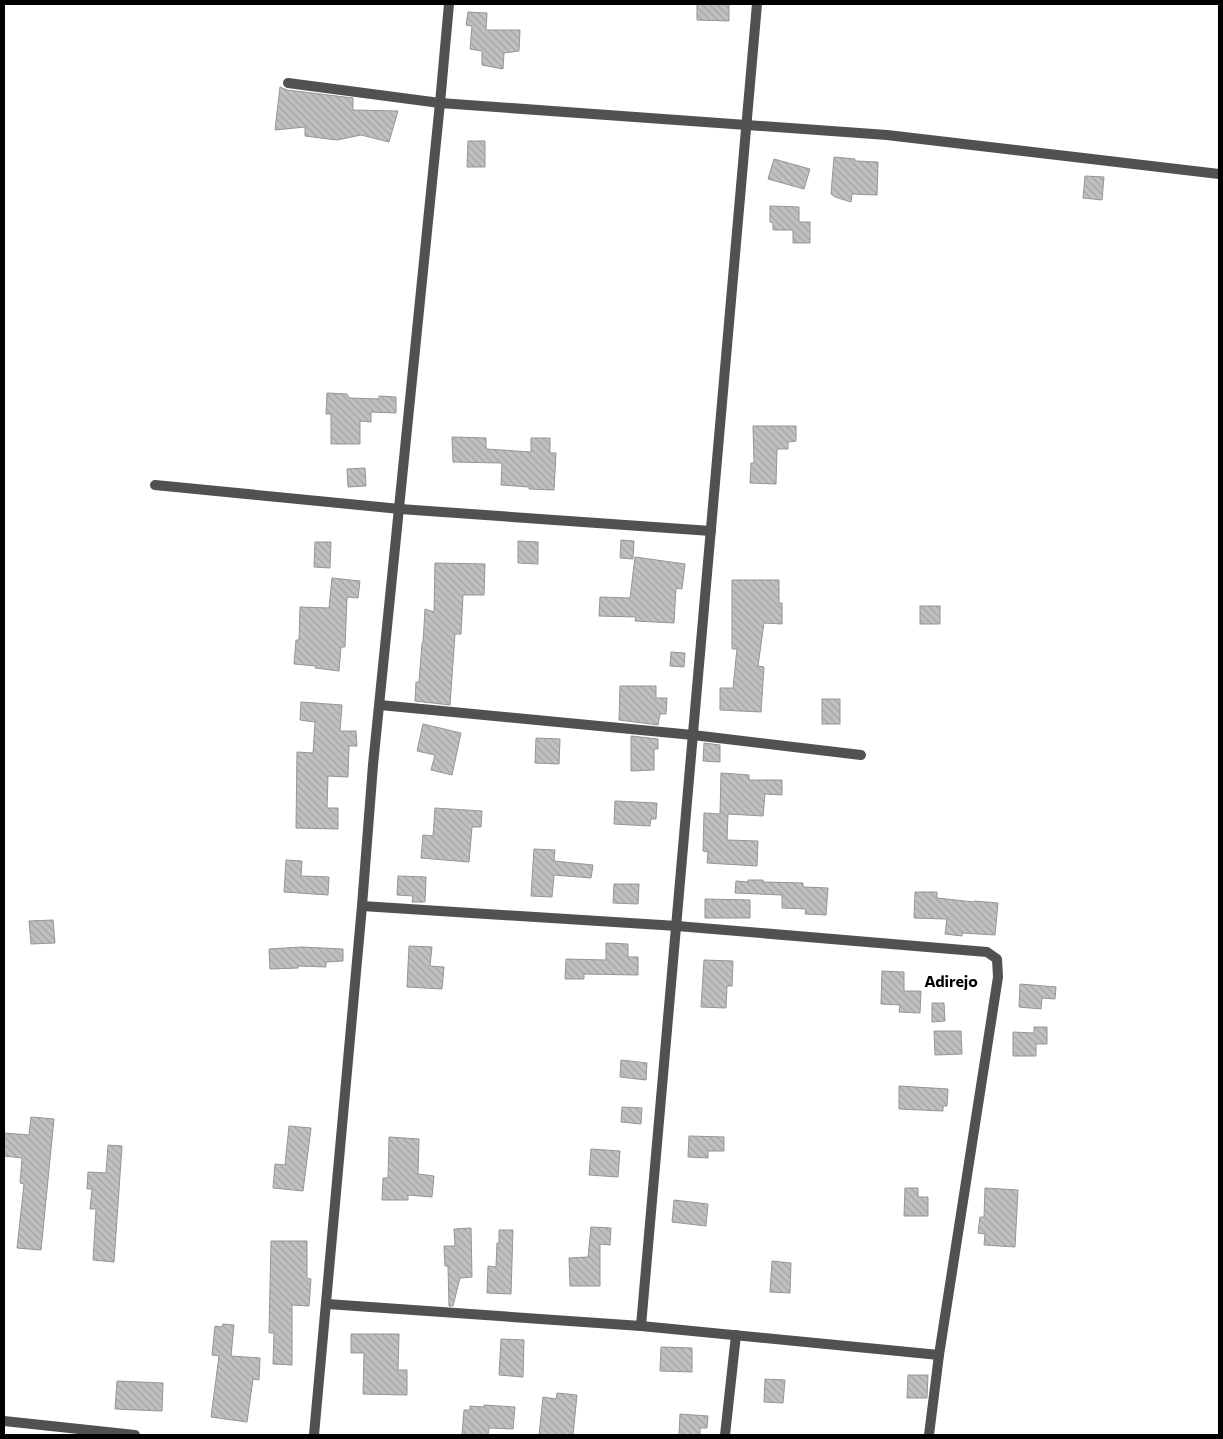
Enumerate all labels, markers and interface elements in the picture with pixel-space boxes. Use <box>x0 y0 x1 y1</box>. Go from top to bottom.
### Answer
district label: Adirejo <box>924 971 978 990</box>

